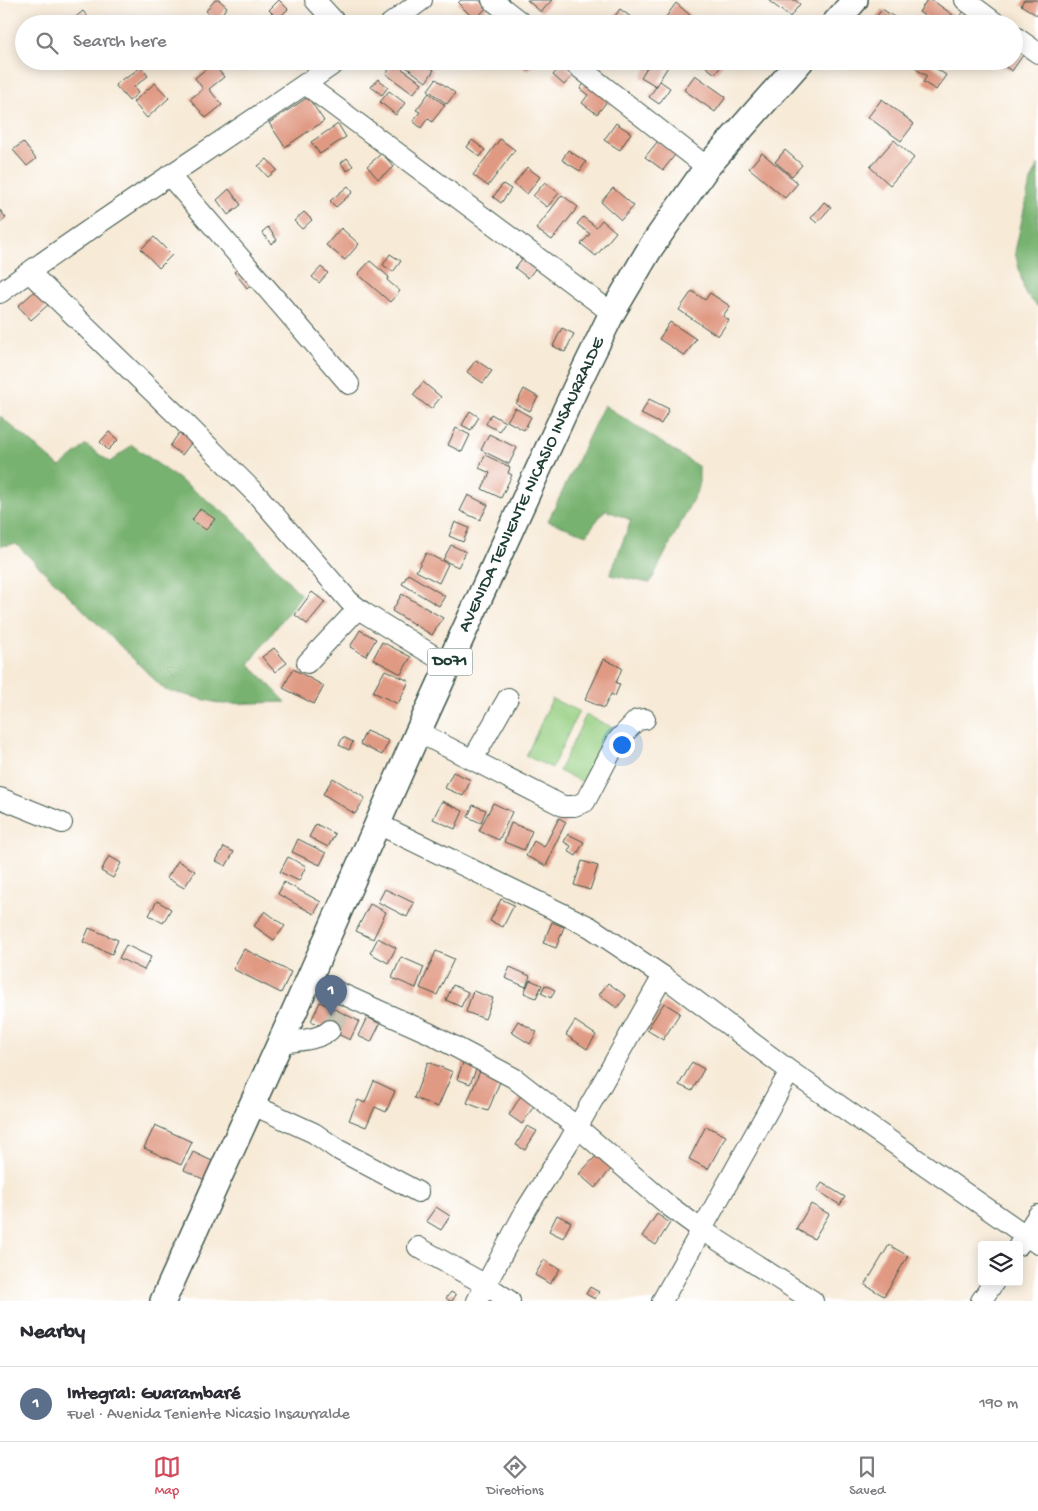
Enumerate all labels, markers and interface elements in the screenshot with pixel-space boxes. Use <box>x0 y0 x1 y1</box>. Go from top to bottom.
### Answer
search box <box>15 15 1023 70</box>
icon: search <box>33 29 61 57</box>
text: Search here <box>73 31 167 54</box>
street label: AVENIDA TENIENTE NICASIO INSAURRALDE <box>454 334 610 636</box>
road number: D071 <box>428 649 472 676</box>
your location <box>609 732 635 758</box>
pin: 1 <box>315 975 347 1016</box>
map controls <box>978 1241 1023 1286</box>
button: layers <box>978 1241 1023 1286</box>
text: Nearby <box>20 1321 85 1346</box>
text: Integral: Guarambaré <box>67 1383 240 1406</box>
text: 1 <box>33 1395 39 1414</box>
text: 190 m <box>979 1395 1018 1414</box>
text: Fuel · Avenida Teniente Nicasio Insaurralde <box>67 1406 350 1425</box>
tab: Map <box>153 1453 181 1500</box>
tab: Directions <box>487 1453 544 1500</box>
tab: Saved <box>849 1453 885 1500</box>

